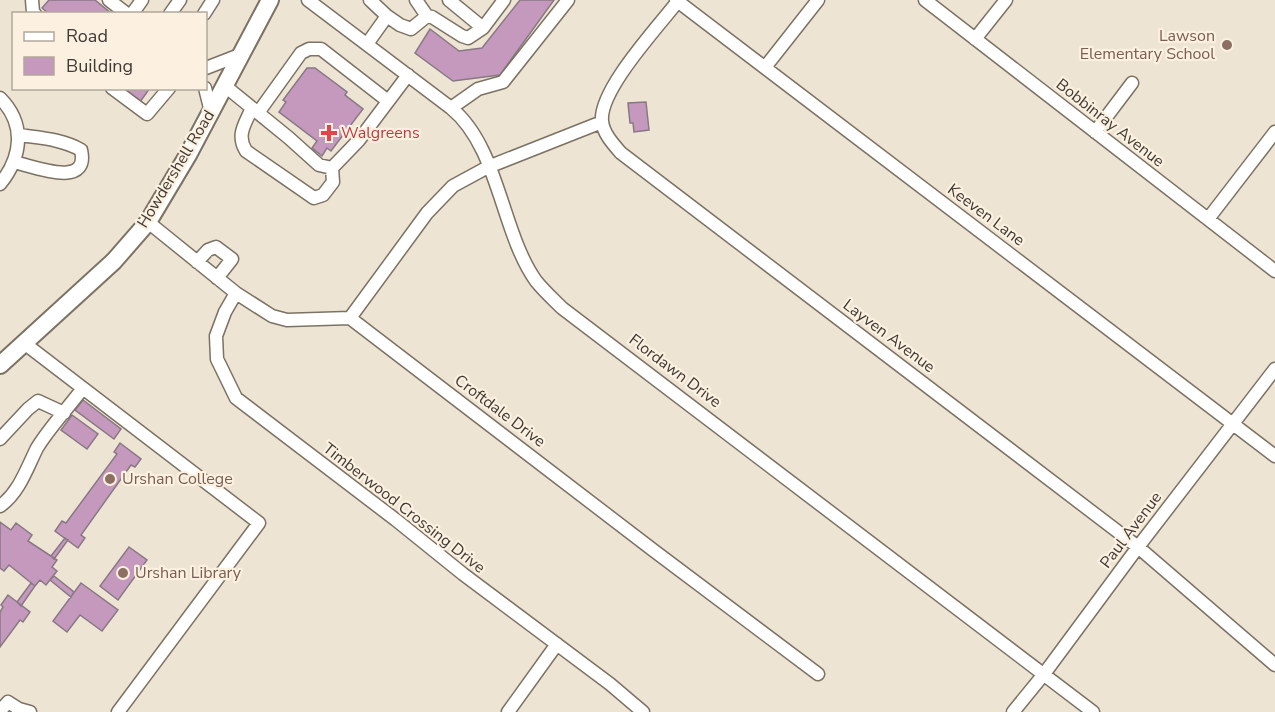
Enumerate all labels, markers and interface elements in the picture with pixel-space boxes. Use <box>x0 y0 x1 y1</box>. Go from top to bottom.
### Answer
legend <box>12 12 207 90</box>
text: Road <box>66 24 108 48</box>
place label: Lawson Elementary School <box>1080 25 1215 65</box>
marker: Lawson Elementary School <box>1220 38 1234 52</box>
text: Building <box>66 54 133 78</box>
street label: Bobbinray Avenue <box>1051 74 1169 172</box>
street label: Howdershell Road <box>132 106 220 232</box>
place label: Walgreens <box>341 122 420 144</box>
marker: Walgreens <box>322 126 336 140</box>
street label: Keeven Lane <box>943 179 1029 251</box>
street label: Layven Avenue <box>838 294 940 378</box>
street label: Flordawn Drive <box>624 329 726 413</box>
street label: Croftdale Drive <box>450 370 550 452</box>
street label: Timberwood Crossing Drive <box>318 438 490 578</box>
place label: Urshan College <box>122 468 233 490</box>
marker: Urshan College <box>103 472 117 486</box>
street label: Paul Avenue <box>1095 487 1167 573</box>
place label: Urshan Library <box>135 562 242 584</box>
marker: Urshan Library <box>116 566 130 580</box>

